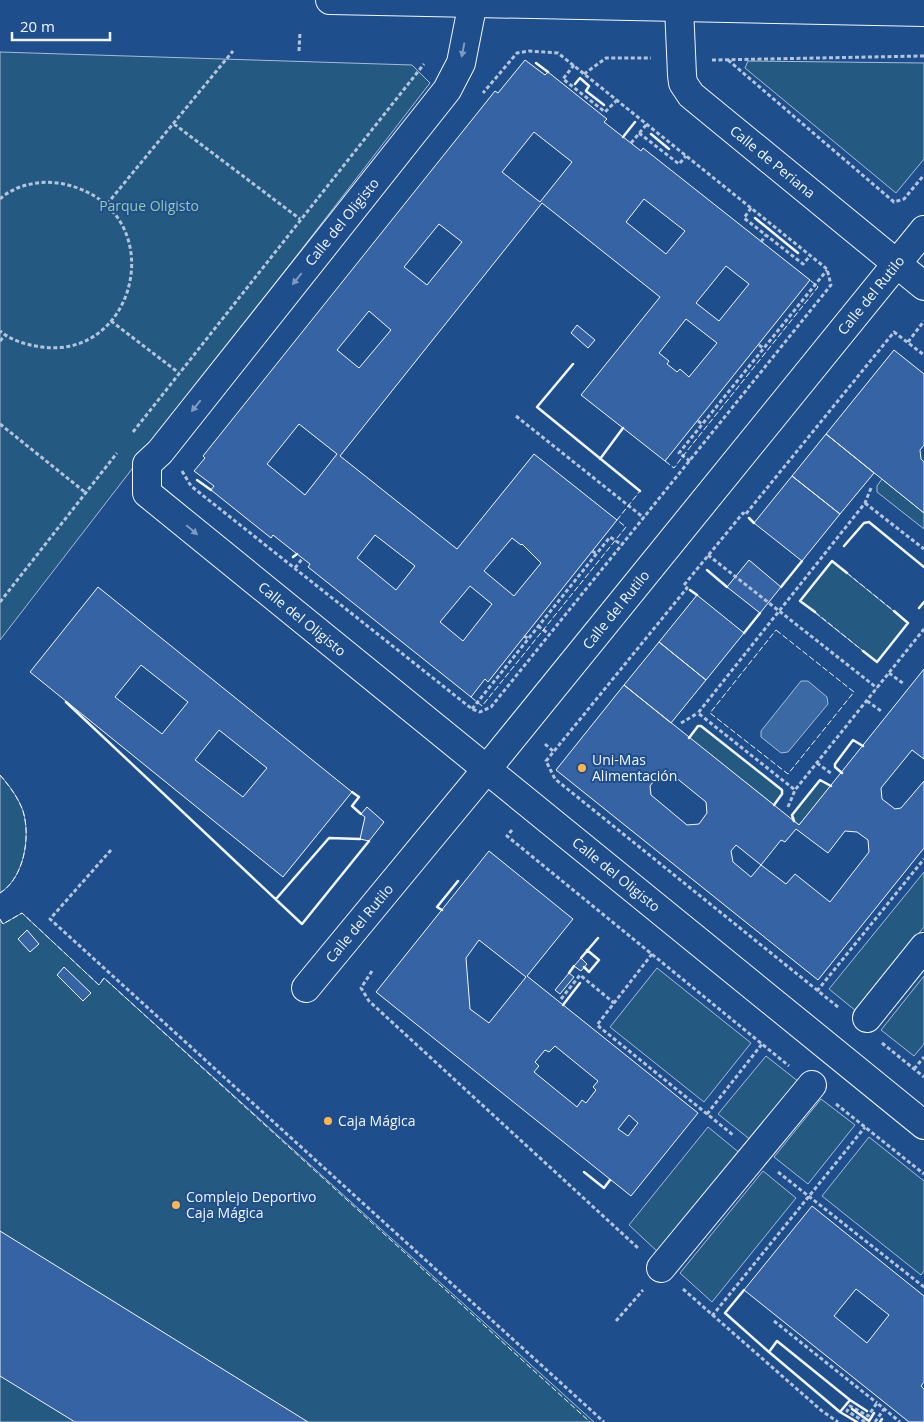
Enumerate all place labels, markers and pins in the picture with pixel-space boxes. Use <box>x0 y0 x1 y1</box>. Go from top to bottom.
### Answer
place label: Uni-Mas Alimentación <box>592 750 677 785</box>
marker: Uni-Mas Alimentación <box>576 762 588 774</box>
place label: Caja Mágica <box>338 1111 416 1130</box>
marker: Caja Mágica <box>322 1115 334 1127</box>
place label: Complejo Deportivo Caja Mágica <box>186 1187 316 1222</box>
marker: Complejo Deportivo Caja Mágica <box>170 1199 182 1211</box>

